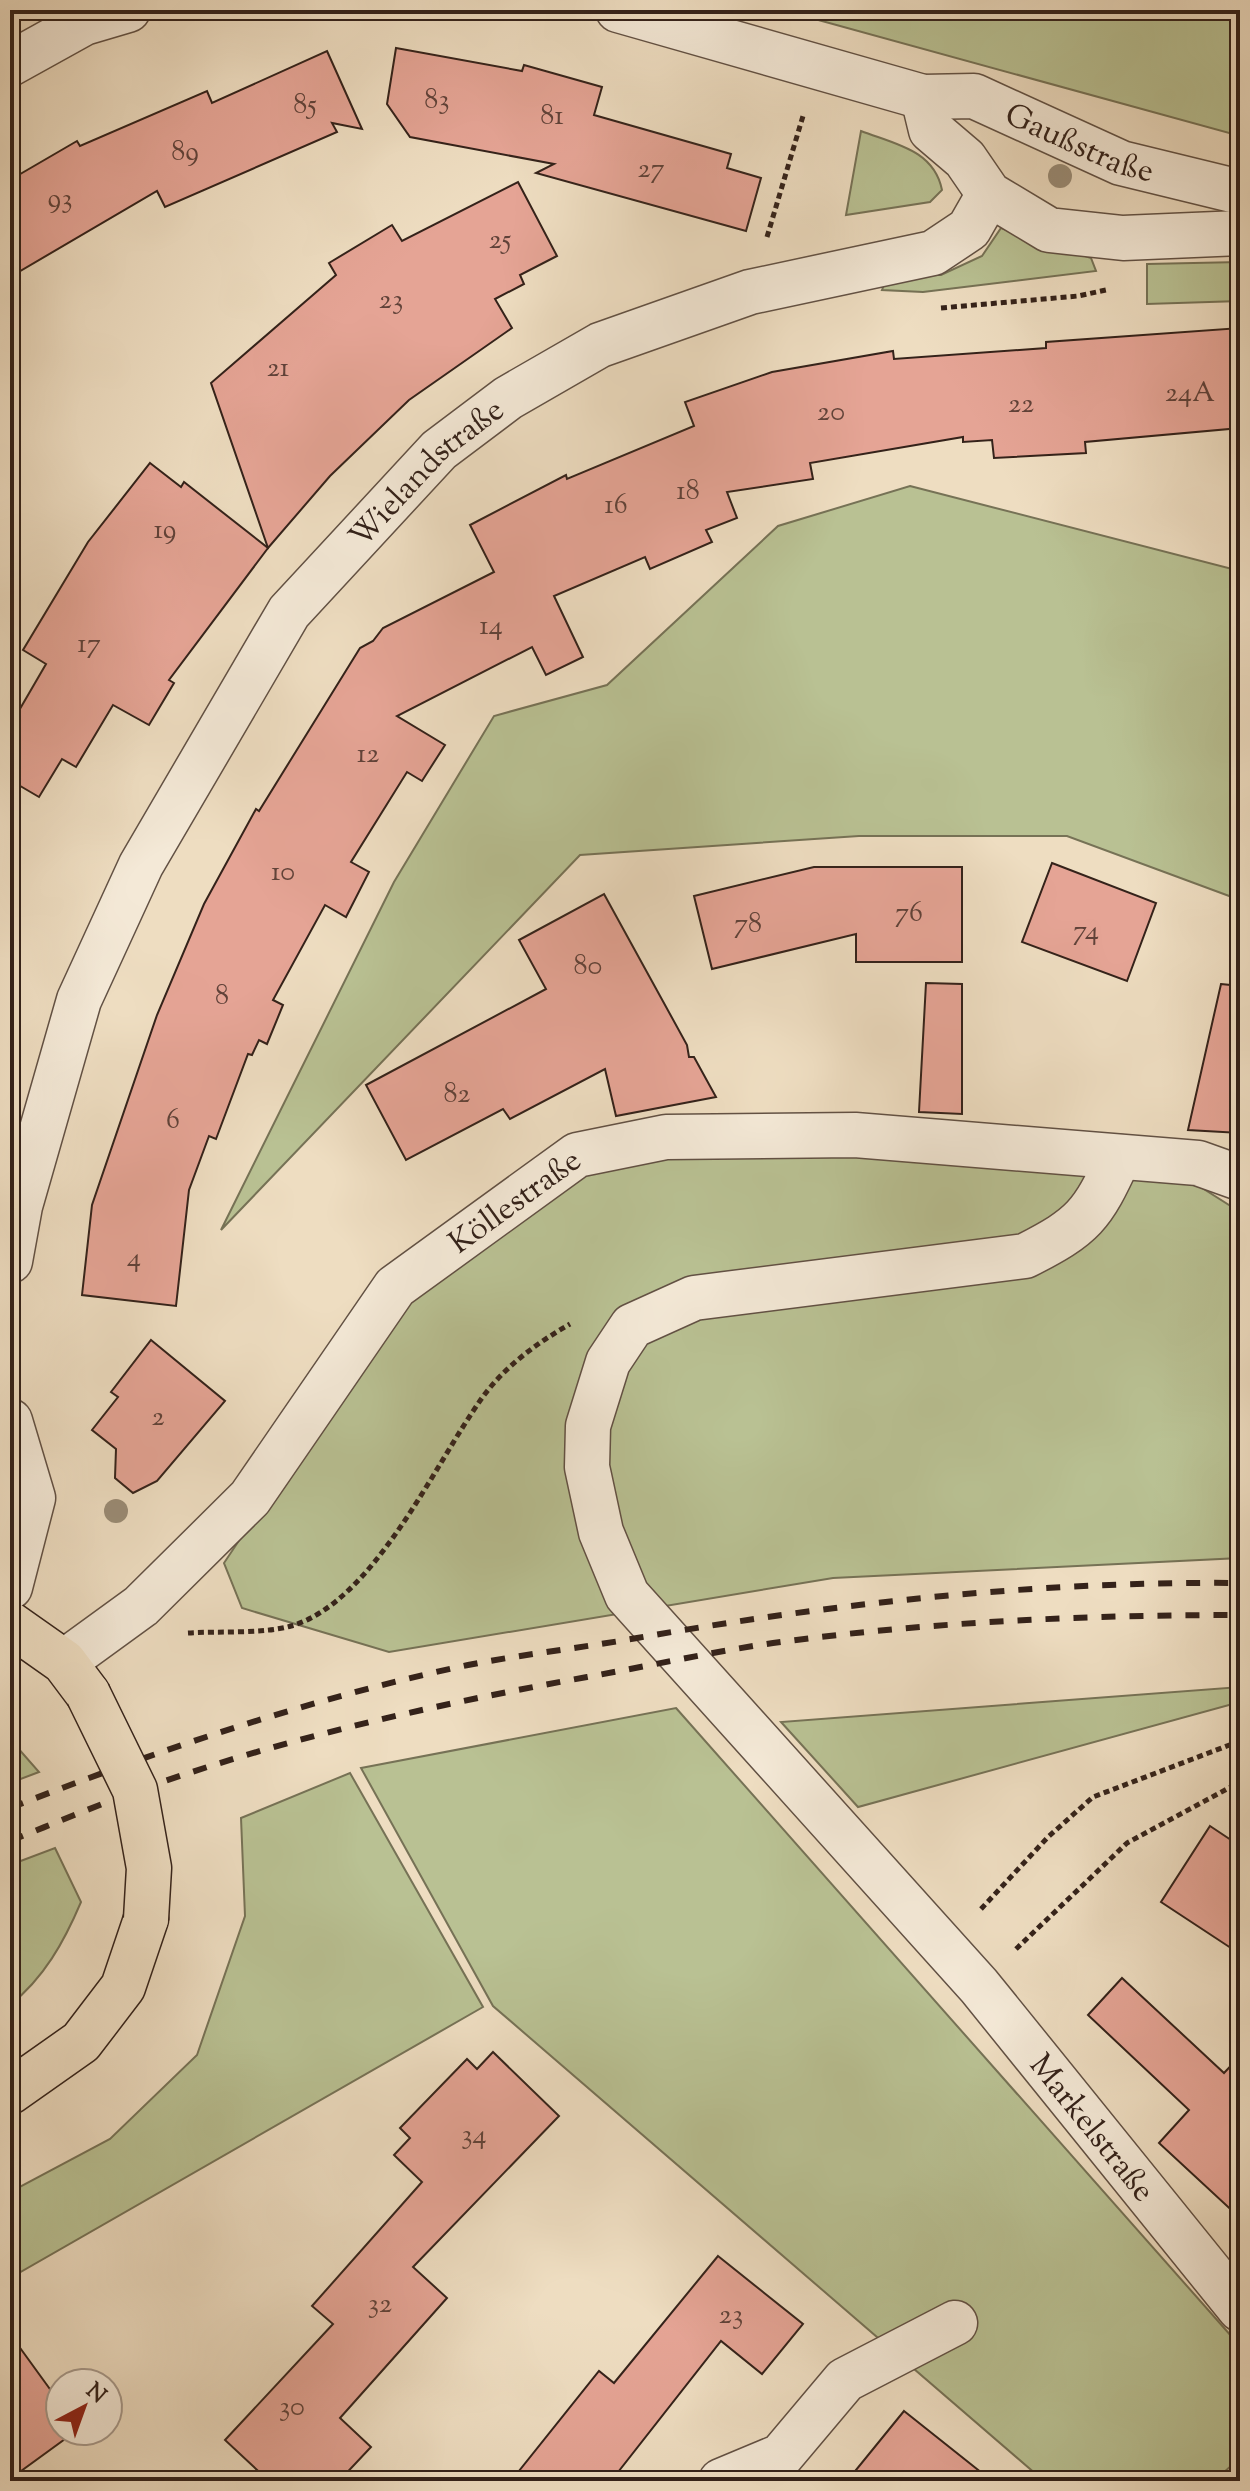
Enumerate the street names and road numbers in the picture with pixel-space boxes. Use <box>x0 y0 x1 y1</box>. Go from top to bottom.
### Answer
street label: Gaußstraße <box>997 93 1158 196</box>
street label: Wielandstraße <box>340 389 515 559</box>
street label: Köllestraße <box>440 1139 592 1267</box>
street label: Markelstraße <box>1017 2045 1165 2213</box>

